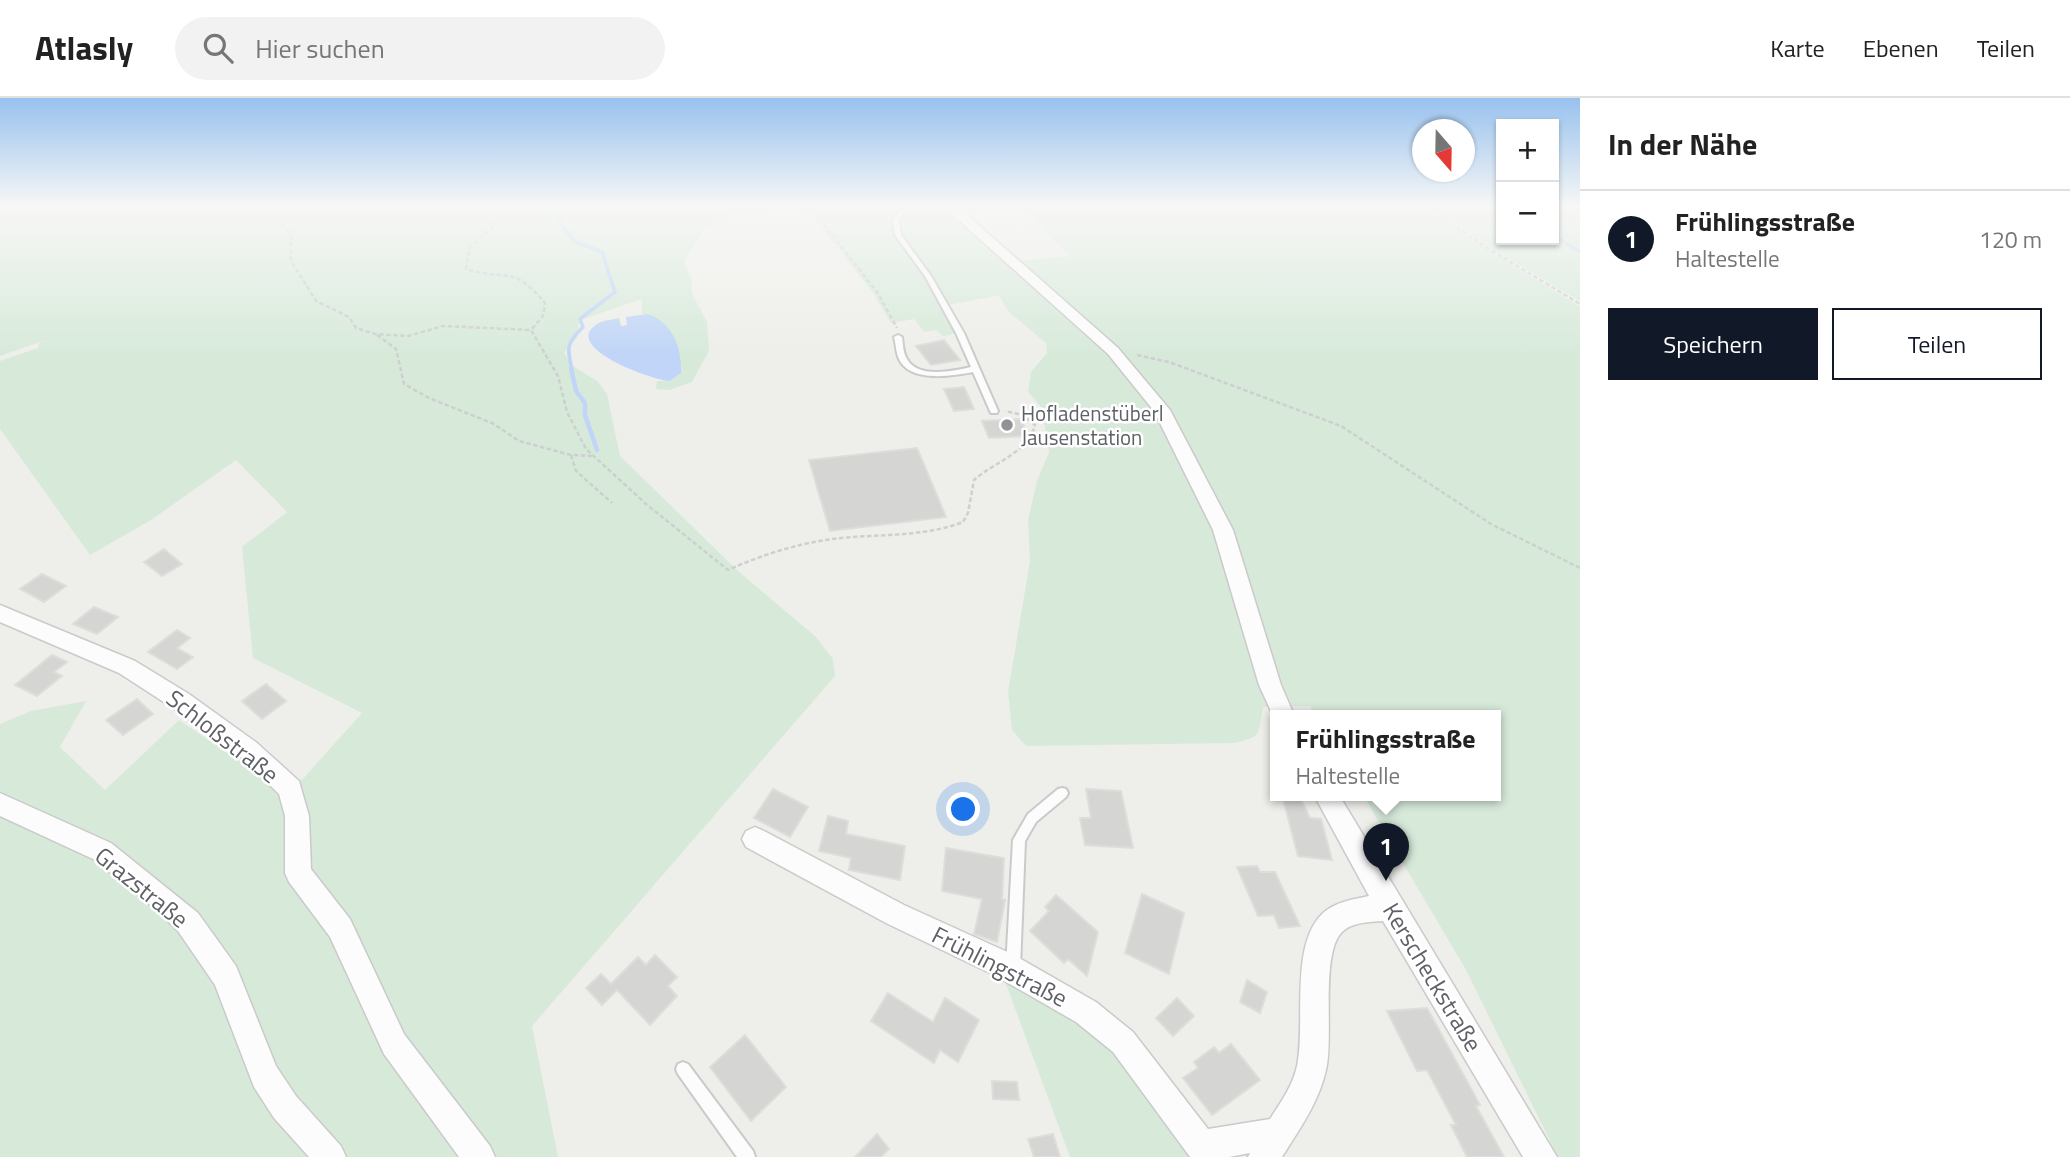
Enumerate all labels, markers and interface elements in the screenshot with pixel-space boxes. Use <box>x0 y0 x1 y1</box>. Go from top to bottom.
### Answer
search box <box>175 17 665 80</box>
text: Atlasly <box>35 23 133 73</box>
icon: search <box>199 29 237 67</box>
text: Hier suchen <box>255 29 385 68</box>
text: Karte <box>1770 30 1825 66</box>
text: Ebenen <box>1863 30 1939 66</box>
text: Teilen <box>1977 30 2035 66</box>
north arrow <box>1412 119 1475 182</box>
map controls <box>1496 119 1559 245</box>
button: + <box>1496 119 1559 182</box>
text: In der Nähe <box>1608 121 1757 167</box>
button: − <box>1496 182 1559 245</box>
text: Frühlingsstraße <box>1675 202 1855 241</box>
text: 1 <box>1625 222 1637 257</box>
text: 120 m <box>1979 222 2042 257</box>
text: Haltestelle <box>1675 241 1780 276</box>
button: Speichern <box>1608 308 1818 380</box>
button: Teilen <box>1832 308 2042 380</box>
place label: Hofladenstüberl Jausenstation <box>1021 397 1164 453</box>
marker: Hofladenstüberl Jausenstation <box>999 417 1015 433</box>
street label: Schloßstraße <box>159 681 287 791</box>
popup <box>1270 710 1501 801</box>
text: Frühlingsstraße <box>1296 719 1475 758</box>
text: Haltestelle <box>1296 758 1400 793</box>
your location <box>946 792 980 826</box>
pin: 1 <box>1363 823 1409 881</box>
street label: Grazstraße <box>87 838 197 936</box>
street label: Kerscheckstraße <box>1374 896 1492 1058</box>
street label: Frühlingstraße <box>926 916 1074 1016</box>

